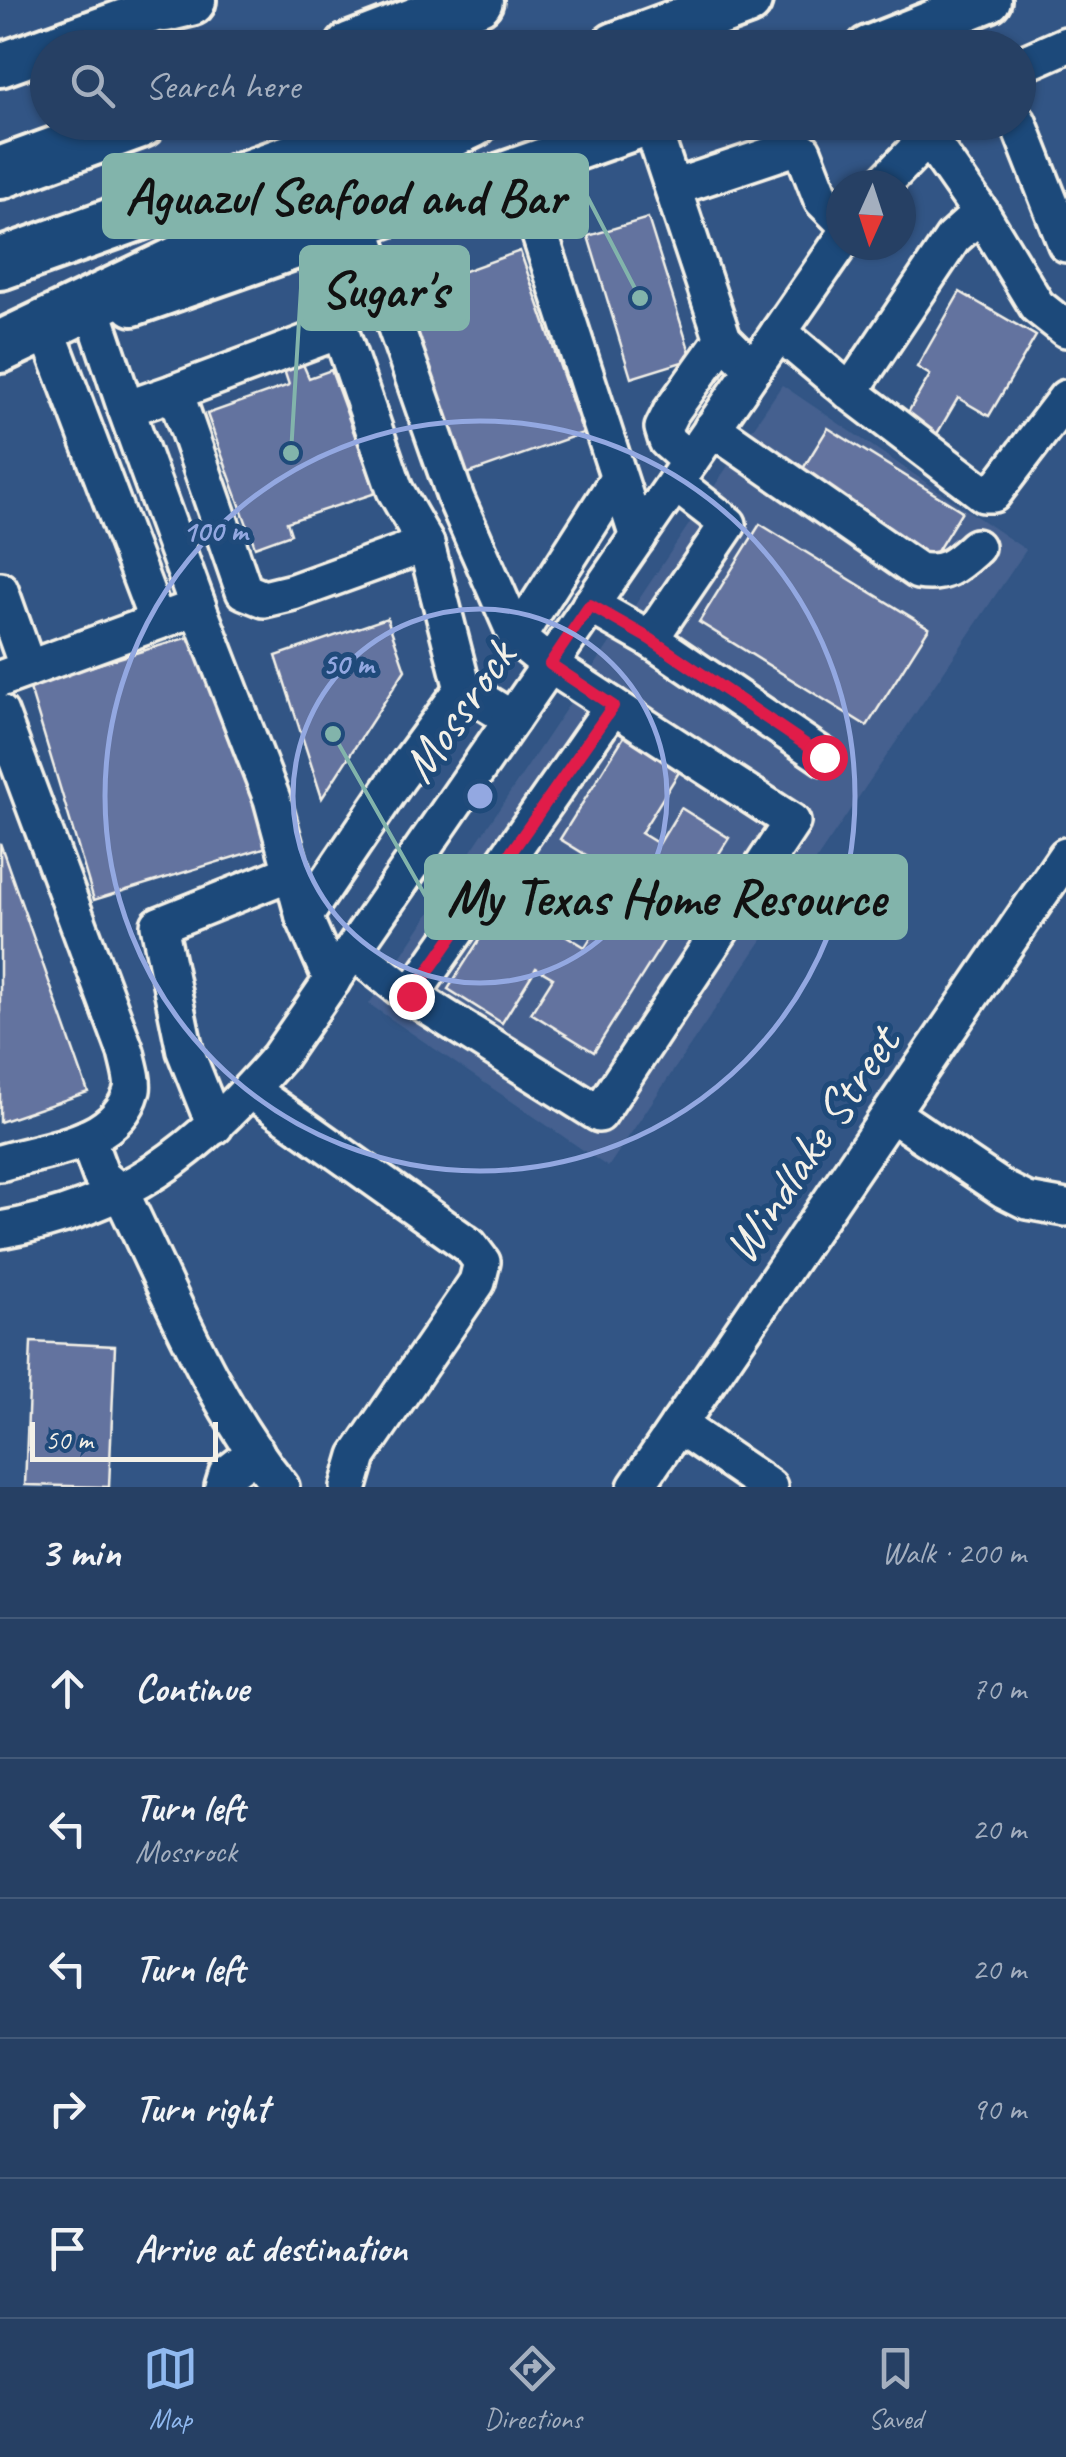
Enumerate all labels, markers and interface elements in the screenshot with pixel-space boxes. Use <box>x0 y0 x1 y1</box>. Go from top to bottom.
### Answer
search box <box>30 30 1036 140</box>
icon: search <box>65 58 120 113</box>
text: Search here <box>145 62 300 109</box>
callout: Aguazul Seafood and Bar <box>104 155 587 237</box>
text: Aguazul Seafood and Bar <box>125 164 570 230</box>
north arrow <box>826 170 916 260</box>
callout: Sugar's <box>301 247 468 329</box>
text: Sugar's <box>320 257 452 323</box>
text: 100 m <box>183 512 250 550</box>
street label: Mossrock <box>387 625 531 794</box>
text: 50 m <box>323 645 376 683</box>
route start <box>802 735 848 781</box>
centre of rings <box>462 778 498 814</box>
callout: My Texas Home Resource <box>426 856 906 938</box>
text: My Texas Home Resource <box>446 865 889 931</box>
route end <box>389 974 435 1020</box>
street label: Windlake Street <box>709 1011 916 1275</box>
scale bar <box>30 1417 218 1462</box>
text: 50 m <box>45 1422 93 1457</box>
text: 3 min <box>40 1526 120 1579</box>
text: Walk · 200 m <box>882 1532 1026 1573</box>
icon: ahead <box>40 1661 95 1716</box>
text: Continue <box>135 1665 249 1712</box>
text: 70 m <box>972 1668 1026 1709</box>
text: Turn left <box>135 1784 245 1831</box>
icon: left <box>40 1801 95 1856</box>
text: 20 m <box>972 1808 1026 1849</box>
text: Mossrock <box>135 1831 237 1872</box>
icon: left <box>40 1941 95 1996</box>
text: Turn left <box>135 1945 245 1992</box>
text: 20 m <box>972 1948 1026 1989</box>
icon: right <box>40 2081 95 2136</box>
text: Turn right <box>135 2085 269 2132</box>
text: 90 m <box>972 2088 1026 2129</box>
icon: arrive <box>40 2221 95 2276</box>
text: Arrive at destination <box>135 2225 407 2272</box>
tab: Map <box>143 2341 198 2436</box>
tab: Directions <box>484 2341 582 2436</box>
tab: Saved <box>868 2341 923 2436</box>

